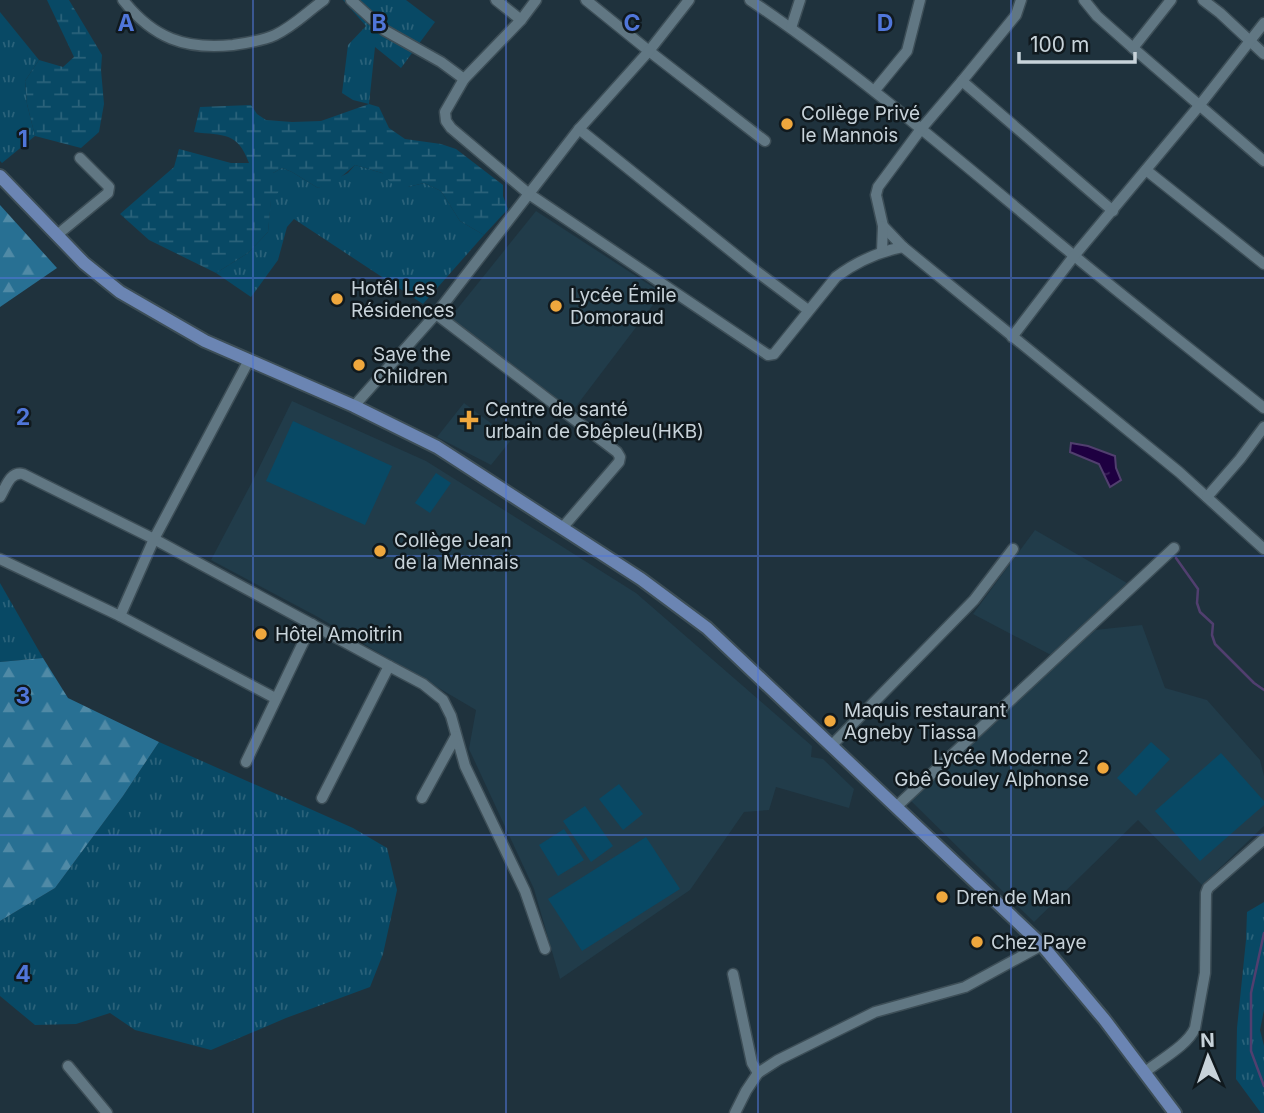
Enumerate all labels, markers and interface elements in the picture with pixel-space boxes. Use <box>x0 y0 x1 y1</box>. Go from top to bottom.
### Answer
text: A <box>117 9 135 37</box>
text: B <box>371 9 387 37</box>
text: C <box>623 9 641 37</box>
text: D <box>877 9 893 37</box>
scale bar <box>1019 21 1134 65</box>
text: 100 m <box>1030 32 1089 57</box>
place label: Collège Privé le Mannois <box>801 102 920 147</box>
marker: Collège Privé le Mannois <box>779 116 795 132</box>
text: 1 <box>18 125 28 153</box>
place label: Hotêl Les Résidences <box>351 277 455 322</box>
place label: Lycée Émile Domoraud <box>570 283 676 329</box>
marker: Hotêl Les Résidences <box>329 291 345 307</box>
marker: Lycée Émile Domoraud <box>548 298 564 314</box>
place label: Save the Children <box>373 343 451 388</box>
marker: Save the Children <box>351 357 367 373</box>
place label: Centre de santé urbain de Gbêpleu(HKB) <box>485 398 704 443</box>
text: 2 <box>16 403 30 431</box>
marker: Centre de santé urbain de Gbêpleu(HKB) <box>459 410 479 430</box>
place label: Collège Jean de la Mennais <box>394 529 519 574</box>
marker: Collège Jean de la Mennais <box>372 543 388 559</box>
place label: Hôtel Amoitrin <box>275 623 403 646</box>
marker: Hôtel Amoitrin <box>253 626 269 642</box>
text: 3 <box>16 682 30 710</box>
place label: Maquis restaurant Agneby Tiassa <box>844 699 1006 744</box>
marker: Maquis restaurant Agneby Tiassa <box>822 713 838 729</box>
place label: Lycée Moderne 2 Gbê Gouley Alphonse <box>894 746 1089 791</box>
marker: Lycée Moderne 2 Gbê Gouley Alphonse <box>1095 760 1111 776</box>
place label: Dren de Man <box>956 886 1071 909</box>
marker: Dren de Man <box>934 889 950 905</box>
place label: Chez Paye <box>991 931 1087 954</box>
marker: Chez Paye <box>969 934 985 950</box>
text: 4 <box>15 960 31 988</box>
north arrow <box>1173 1022 1243 1092</box>
text: N <box>1200 1029 1215 1052</box>

